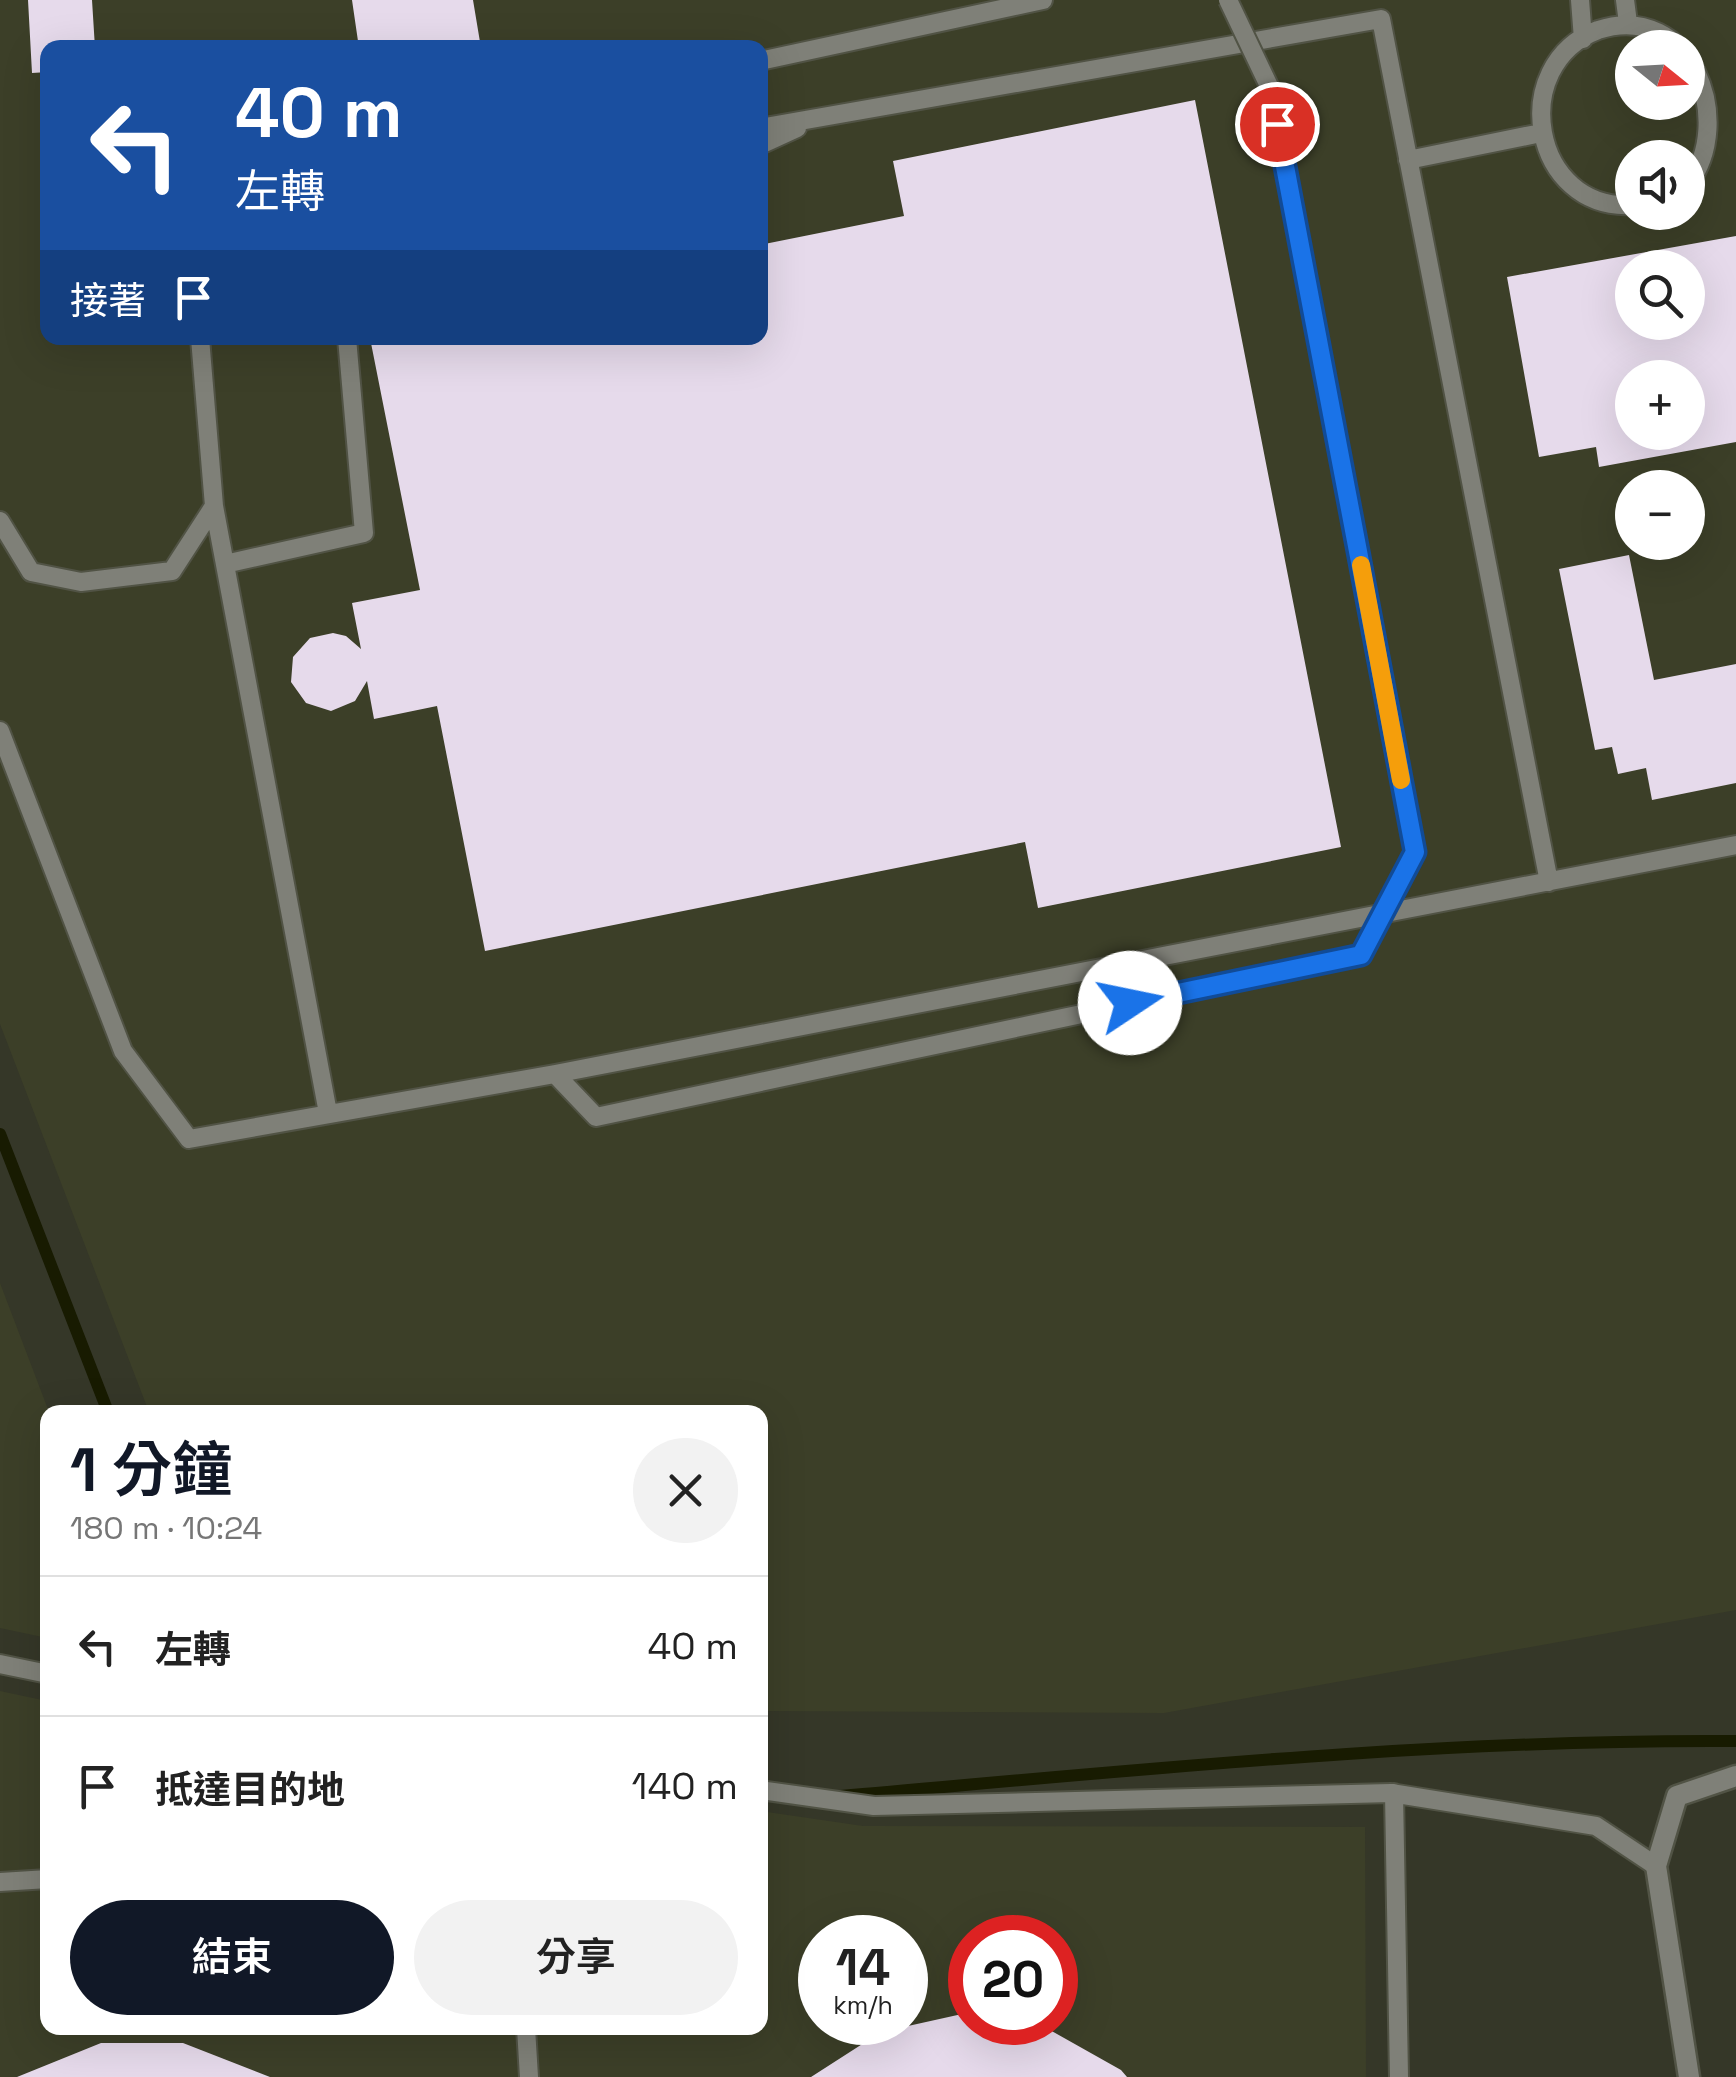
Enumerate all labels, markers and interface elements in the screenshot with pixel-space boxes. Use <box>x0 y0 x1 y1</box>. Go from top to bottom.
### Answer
north arrow <box>1615 30 1705 120</box>
map controls <box>1615 30 1705 560</box>
text: 40 m <box>235 68 402 157</box>
icon: left <box>70 80 200 210</box>
pin <box>1235 82 1320 167</box>
icon: arrive <box>1250 97 1305 152</box>
button: sound <box>1615 140 1705 230</box>
text: 左轉 <box>235 163 325 220</box>
button: search <box>1615 250 1705 340</box>
icon: arrive <box>166 270 221 325</box>
text: 接著 <box>70 277 146 325</box>
button: + <box>1615 360 1705 450</box>
button: − <box>1615 470 1705 560</box>
position arrow <box>1078 951 1182 1055</box>
text: 1 分鐘 <box>70 1432 232 1509</box>
button: close <box>633 1438 738 1543</box>
text: 180 m · 10:24 <box>70 1508 262 1548</box>
icon: left <box>70 1619 125 1674</box>
text: 40 m <box>647 1622 738 1670</box>
text: 左轉 <box>155 1626 231 1674</box>
icon: arrive <box>70 1759 125 1814</box>
text: 140 m <box>632 1762 738 1810</box>
text: 抵達目的地 <box>155 1766 345 1814</box>
button: 結束 <box>70 1900 394 2015</box>
button: 分享 <box>414 1900 738 2015</box>
speed limit sign: 20 <box>948 1915 1078 2045</box>
text: 14 <box>836 1936 890 2000</box>
text: km/h <box>833 1989 893 2021</box>

